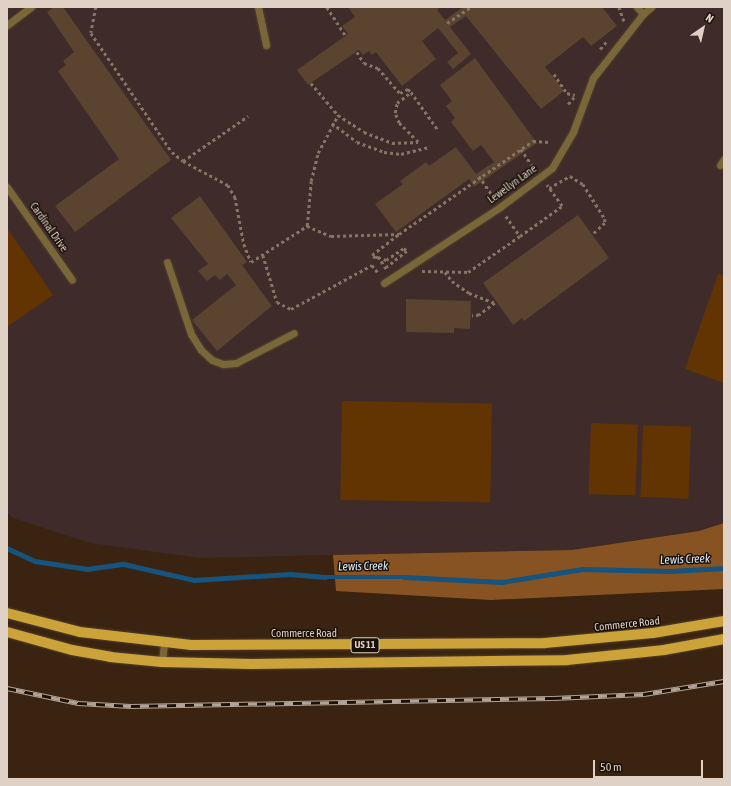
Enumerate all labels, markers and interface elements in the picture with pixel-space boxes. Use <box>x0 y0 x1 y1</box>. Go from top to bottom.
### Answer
north arrow <box>683 8 723 48</box>
text: N <box>704 11 716 25</box>
street label: Lewellyn Lane <box>485 162 539 206</box>
street label: Cardinal Drive <box>27 200 71 254</box>
water label: Lewis Creek <box>660 552 710 568</box>
water label: Lewis Creek <box>338 559 388 575</box>
street label: Commerce Road <box>594 614 660 634</box>
street label: Commerce Road <box>271 626 337 640</box>
road number: US 11 <box>350 637 380 653</box>
scale bar <box>595 752 705 778</box>
text: 50 m <box>600 760 622 774</box>

